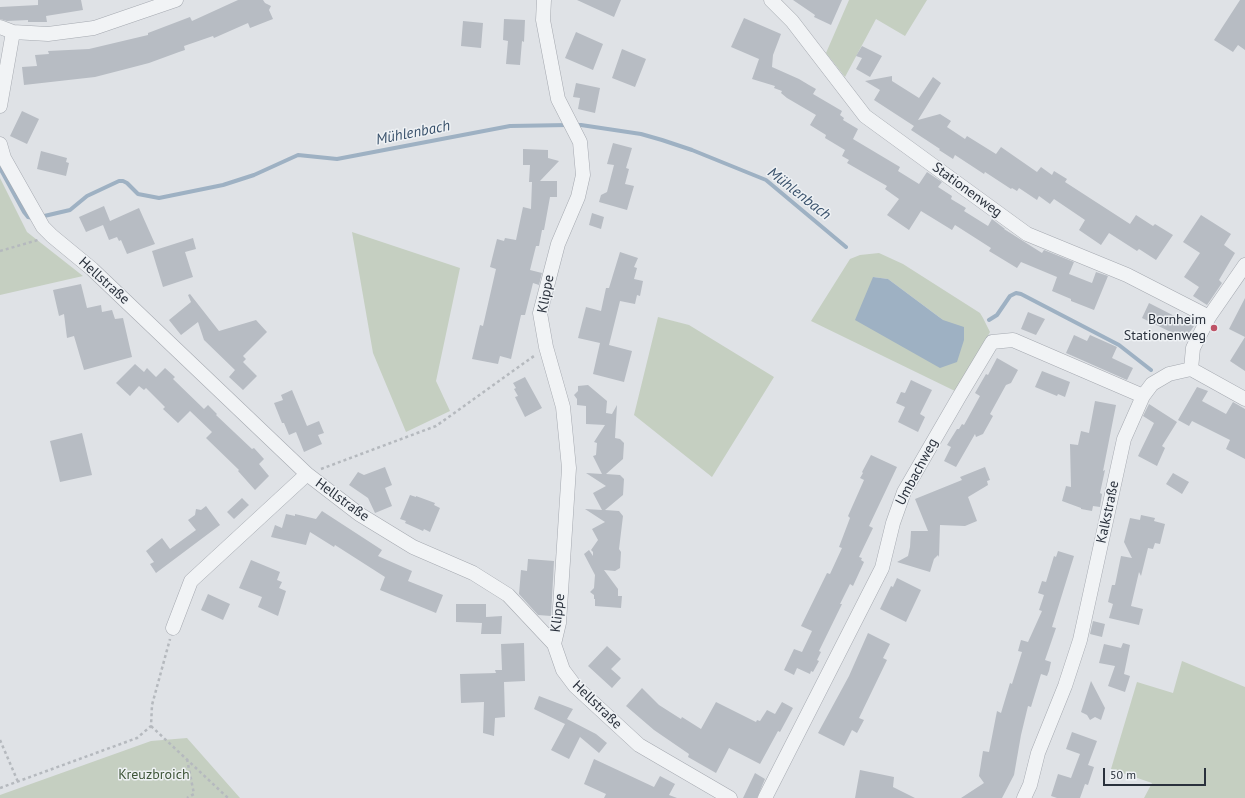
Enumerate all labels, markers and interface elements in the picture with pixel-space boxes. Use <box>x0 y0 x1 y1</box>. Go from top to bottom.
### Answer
water label: Mühlenbach <box>374 117 452 149</box>
street label: Stationenweg <box>929 159 1005 221</box>
water label: Mühlenbach <box>764 164 834 224</box>
street label: Hellstraße <box>75 254 133 308</box>
street label: Klippe <box>534 273 558 315</box>
place label: Bornheim Stationenweg <box>1124 312 1206 344</box>
marker: Bornheim Stationenweg <box>1209 323 1219 333</box>
street label: Umbachweg <box>892 436 942 508</box>
street label: Hellstraße <box>312 475 372 525</box>
street label: Kalkstraße <box>1093 479 1123 545</box>
street label: Klippe <box>547 593 569 633</box>
street label: Hellstraße <box>569 677 625 733</box>
scale bar <box>1105 760 1208 786</box>
park label: Kreuzbroich <box>118 767 190 783</box>
text: 50 m <box>1110 767 1136 782</box>

